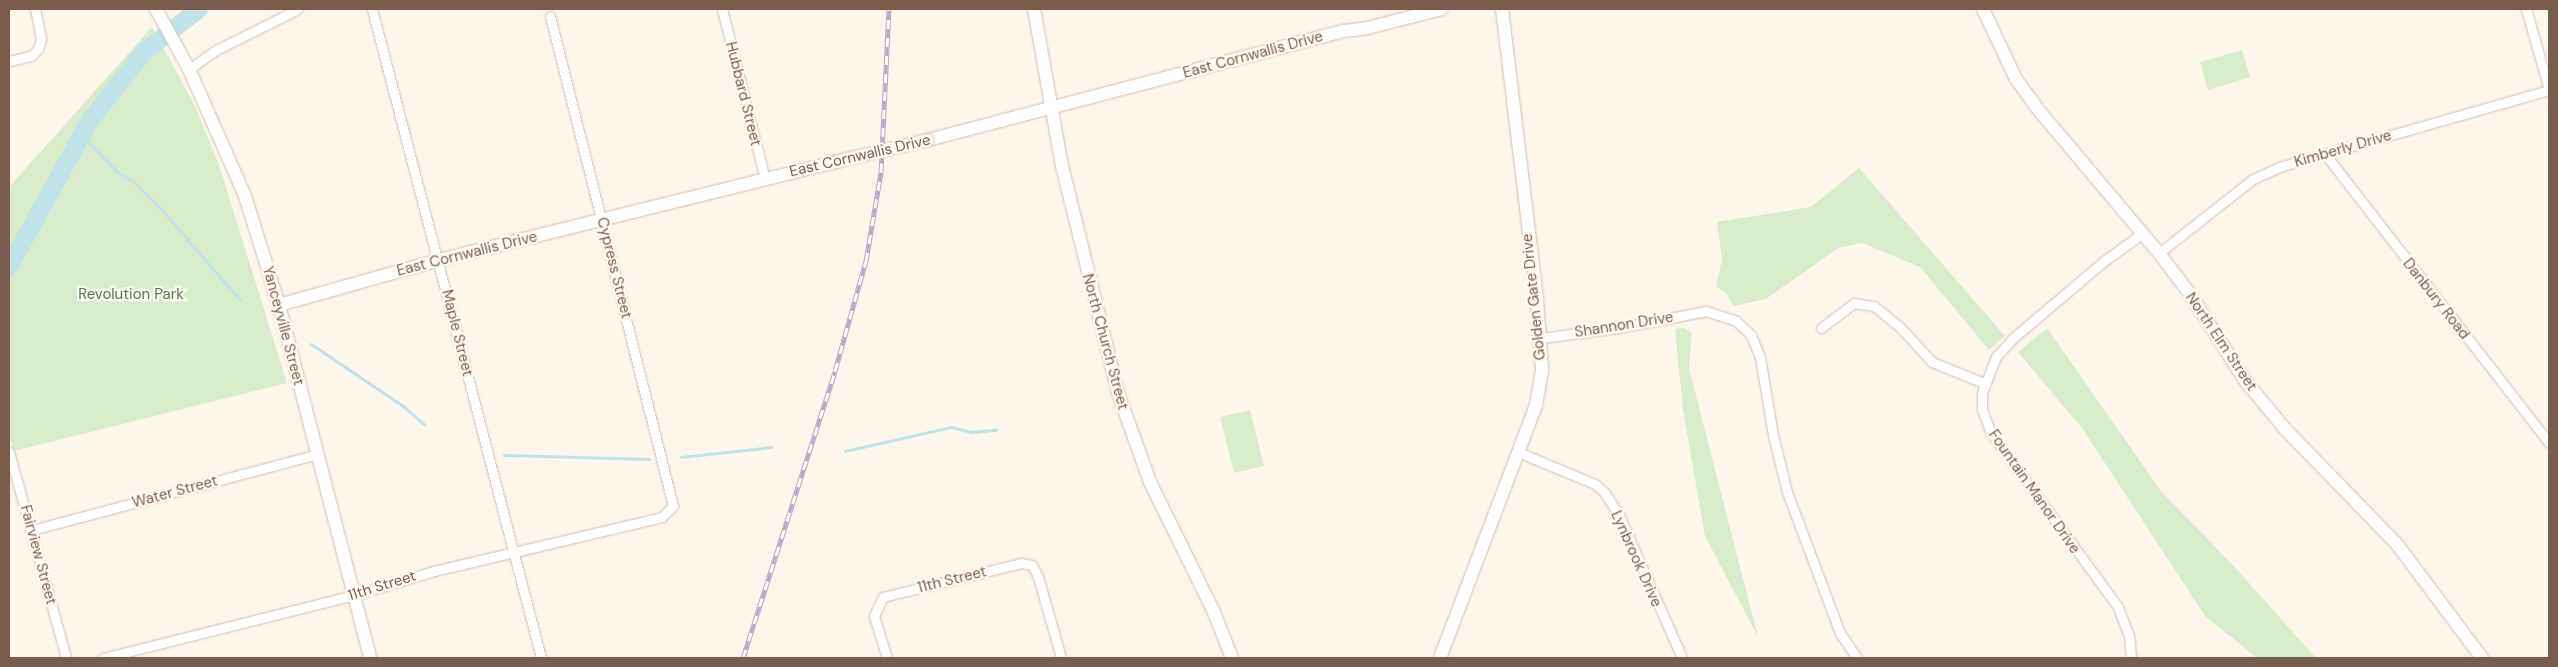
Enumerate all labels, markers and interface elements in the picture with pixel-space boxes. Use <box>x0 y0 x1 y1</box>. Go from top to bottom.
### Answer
street label: East Cornwallis Drive <box>1181 28 1325 82</box>
street label: Hubbard Street <box>721 40 765 148</box>
street label: Kimberly Drive <box>2292 127 2394 171</box>
street label: East Cornwallis Drive <box>788 131 932 181</box>
street label: Cypress Street <box>593 215 635 321</box>
street label: East Cornwallis Drive <box>395 228 539 280</box>
street label: Golden Gate Drive <box>1518 233 1550 361</box>
street label: Danbury Road <box>2399 255 2473 343</box>
street label: Yanceyville Street <box>258 264 308 388</box>
street label: North Church Street <box>1078 272 1132 412</box>
park label: Revolution Park <box>78 286 184 304</box>
street label: Maple Street <box>438 288 476 378</box>
street label: North Elm Street <box>2181 289 2261 395</box>
street label: Shannon Drive <box>1573 308 1675 342</box>
street label: Fountain Manor Drive <box>1984 426 2084 558</box>
street label: Water Street <box>130 472 220 512</box>
street label: Fairview Street <box>16 503 60 607</box>
street label: Lynbrook Drive <box>1607 508 1665 610</box>
street label: 11th Street <box>916 563 988 597</box>
street label: 11th Street <box>346 567 418 605</box>

